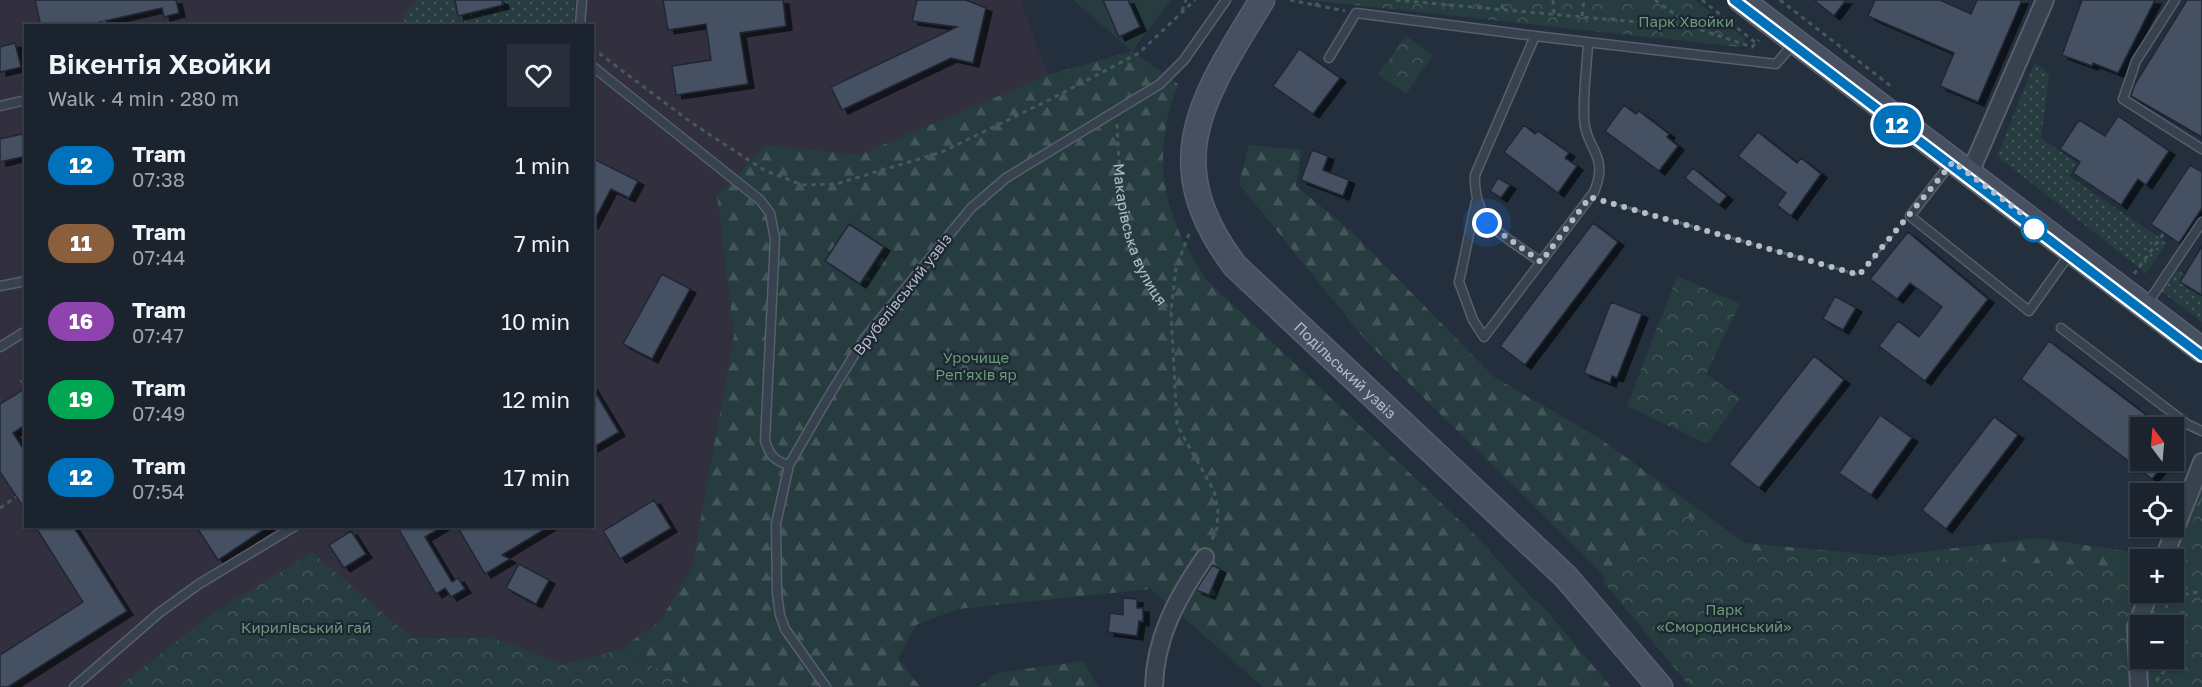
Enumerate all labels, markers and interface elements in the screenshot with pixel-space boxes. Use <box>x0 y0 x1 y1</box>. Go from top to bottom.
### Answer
park label: Парк Хвойки <box>1638 12 1734 30</box>
button: heart <box>507 44 570 107</box>
text: Вікентія Хвойки <box>48 47 271 80</box>
text: Walk · 4 min · 280 m <box>48 86 239 110</box>
line badge: 12 <box>1870 106 1924 144</box>
text: 12 <box>1885 112 1909 138</box>
text: Tram <box>132 140 186 167</box>
text: 12 <box>69 152 93 178</box>
text: 1 min <box>515 152 570 179</box>
street label: Макарівська вулиця <box>1110 163 1171 309</box>
text: 07:38 <box>132 167 185 191</box>
your location <box>1472 208 1502 238</box>
unlabelled marker <box>2021 216 2047 242</box>
text: Tram <box>132 218 186 245</box>
text: 11 <box>70 230 92 256</box>
text: 7 min <box>514 230 570 257</box>
street label: Врубелівський узвіз <box>849 230 955 358</box>
text: 07:44 <box>132 245 185 269</box>
text: Tram <box>132 296 186 323</box>
text: 16 <box>69 308 93 334</box>
text: 10 min <box>501 308 570 335</box>
street label: Подільський узвіз <box>1291 318 1400 422</box>
text: 07:47 <box>132 323 184 347</box>
park label: Урочище Реп'яхів яр <box>935 348 1017 383</box>
text: Tram <box>132 374 186 401</box>
text: 19 <box>69 386 93 412</box>
text: 12 min <box>502 386 570 413</box>
text: 07:49 <box>132 401 185 425</box>
north arrow <box>2130 417 2184 471</box>
map controls <box>2130 417 2184 669</box>
text: Tram <box>132 452 186 479</box>
text: 12 <box>69 464 93 490</box>
text: 17 min <box>503 464 570 491</box>
text: 07:54 <box>132 479 185 503</box>
button: locate <box>2130 483 2184 537</box>
button: + <box>2130 549 2184 603</box>
park label: Парк «Смородинський» <box>1657 600 1791 635</box>
button: − <box>2130 615 2184 669</box>
park label: Кирилівський гай <box>241 618 371 636</box>

